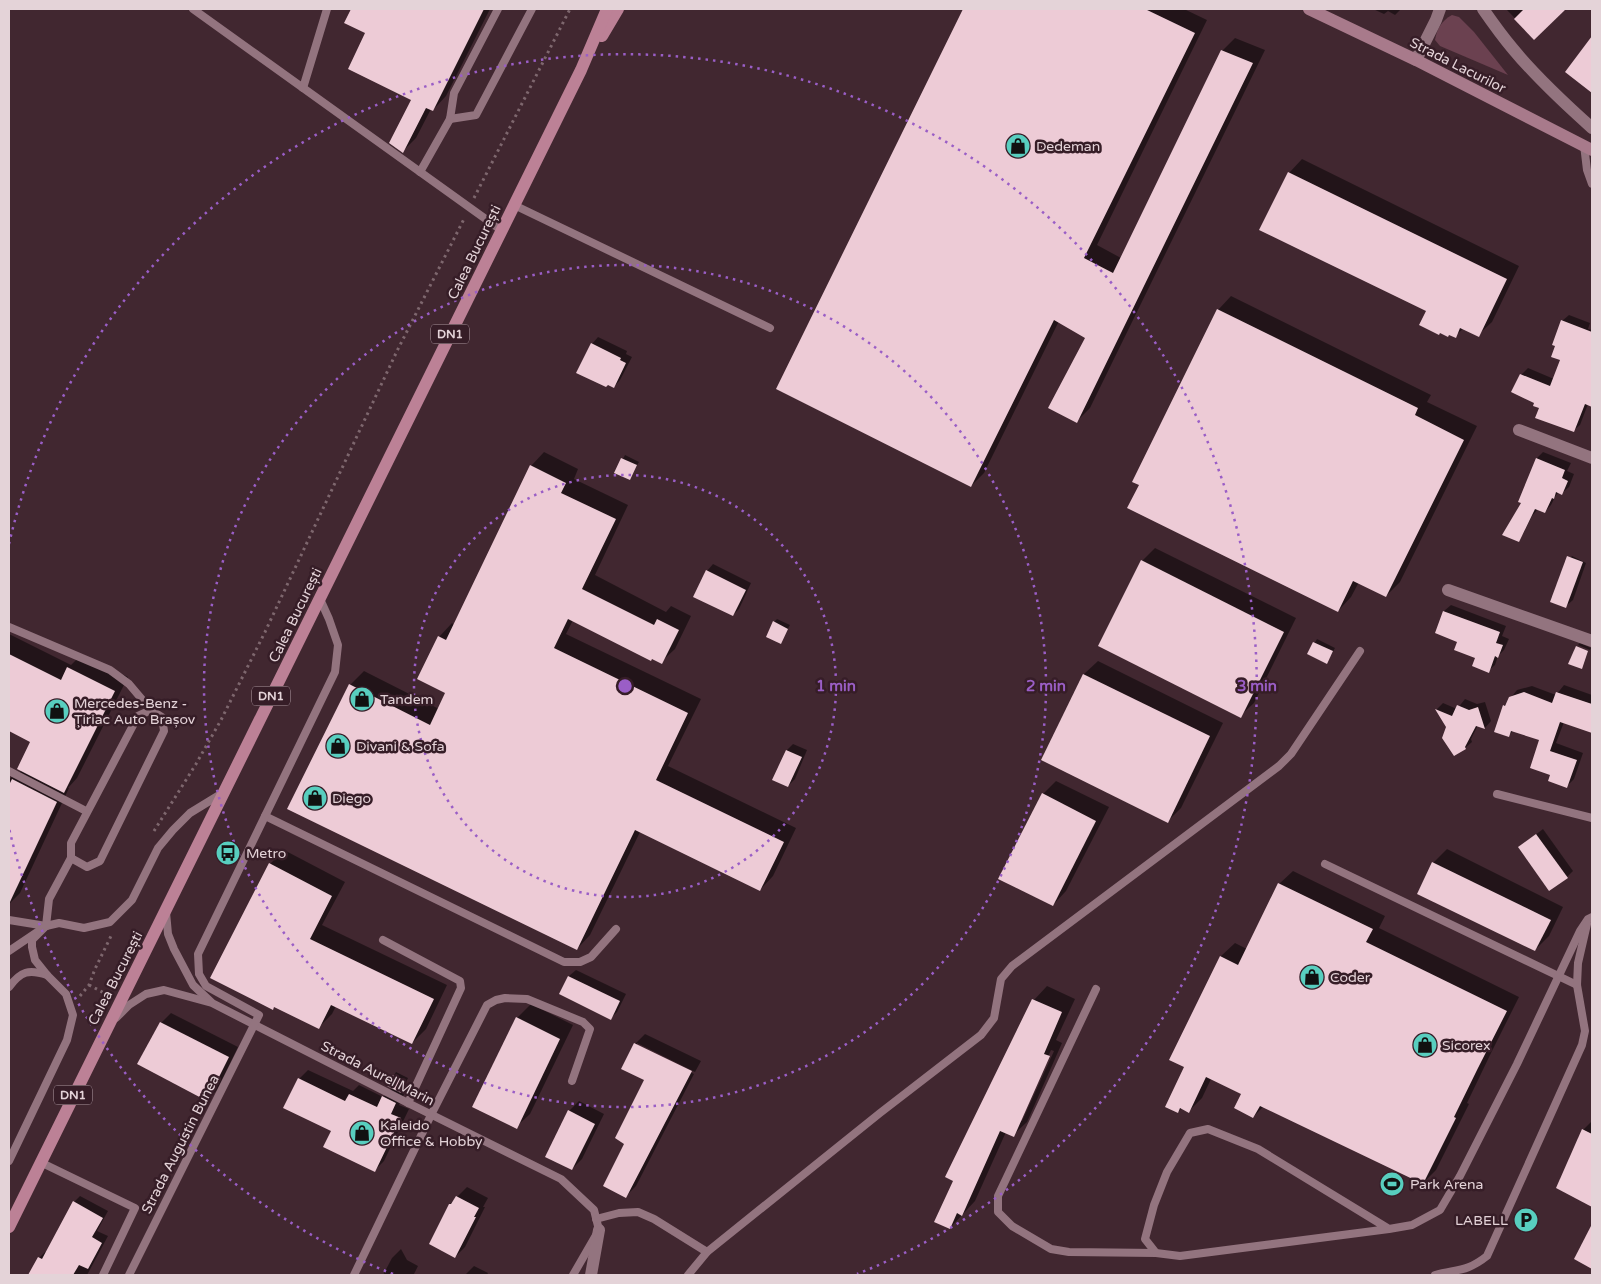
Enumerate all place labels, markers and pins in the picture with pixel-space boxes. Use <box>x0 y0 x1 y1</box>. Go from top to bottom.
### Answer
shop icon: Dedeman <box>1005 133 1031 159</box>
place label: Dedeman <box>1036 138 1100 155</box>
centre of rings <box>616 677 634 695</box>
shop icon: Tandem <box>349 686 375 712</box>
place label: Tandem <box>380 691 433 708</box>
place label: Mercedes-Benz - Țiriac Auto Brașov <box>74 695 196 728</box>
shop icon: Mercedes-Benz - Țiriac Auto Brașov <box>44 698 70 724</box>
shop icon: Divani & Sofa <box>325 733 351 759</box>
place label: Divani & Sofa <box>356 738 445 755</box>
shop icon: Diego <box>302 785 328 811</box>
place label: Diego <box>332 790 371 807</box>
bus stop icon: Metro <box>215 840 241 866</box>
place label: Metro <box>246 845 286 862</box>
shop icon: Coder <box>1299 964 1325 990</box>
place label: Coder <box>1330 969 1371 986</box>
shop icon: Sicorex <box>1412 1032 1438 1058</box>
place label: Sicorex <box>1442 1037 1490 1054</box>
place label: Kaleido Office & Hobby <box>380 1117 483 1150</box>
shop icon: Kaleido Office & Hobby <box>349 1120 375 1146</box>
sports icon: Park Arena <box>1379 1171 1405 1197</box>
place label: Park Arena <box>1410 1176 1483 1193</box>
parking icon: LABELL <box>1513 1207 1539 1233</box>
place label: LABELL <box>1455 1212 1508 1229</box>

